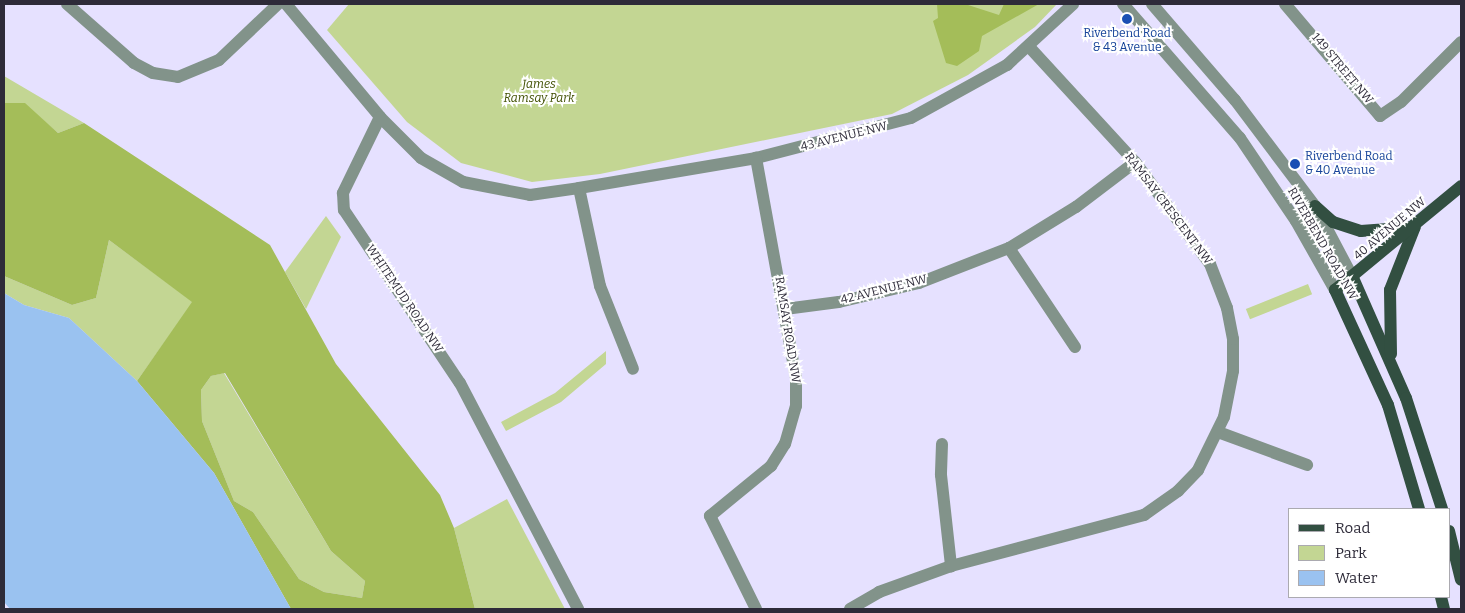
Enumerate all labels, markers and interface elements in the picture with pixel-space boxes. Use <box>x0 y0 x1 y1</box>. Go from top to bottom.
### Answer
marker: Riverbend Road & 43 Avenue <box>1121 13 1133 25</box>
place label: Riverbend Road & 43 Avenue <box>1083 27 1171 55</box>
street label: 149 STREET NW <box>1308 31 1376 107</box>
park label: James Ramsay Park <box>503 78 575 106</box>
street label: 43 AVENUE NW <box>799 119 889 155</box>
street label: RAMSAY CRESCENT NW <box>1121 150 1215 268</box>
place label: Riverbend Road & 40 Avenue <box>1305 150 1393 178</box>
marker: Riverbend Road & 40 Avenue <box>1289 158 1301 170</box>
street label: RIVERBEND ROAD NW <box>1284 185 1360 303</box>
street label: 40 AVENUE NW <box>1351 195 1429 263</box>
street label: WHITEMUD ROAD NW <box>362 242 446 356</box>
street label: 42 AVENUE NW <box>839 272 929 308</box>
street label: RAMSAY ROAD NW <box>771 276 803 384</box>
legend <box>1288 508 1450 598</box>
text: Road <box>1335 519 1370 537</box>
text: Park <box>1335 544 1367 562</box>
text: Water <box>1335 569 1377 587</box>

